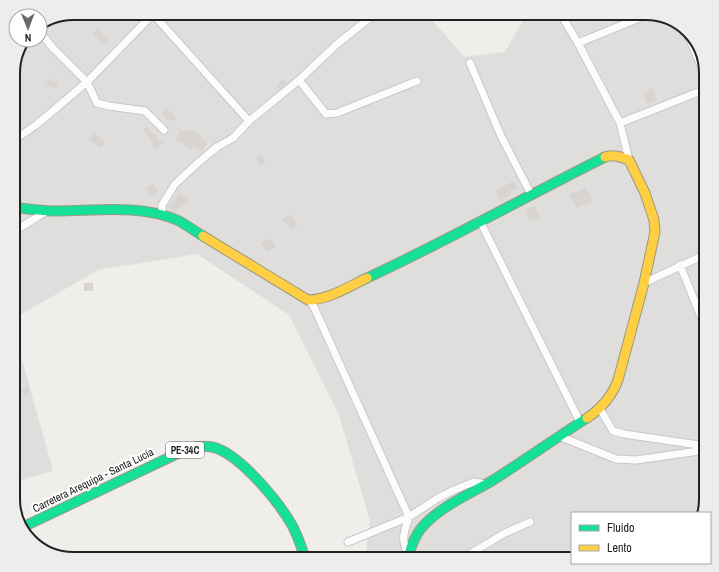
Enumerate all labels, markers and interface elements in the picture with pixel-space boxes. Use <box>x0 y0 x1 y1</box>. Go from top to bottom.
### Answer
north arrow <box>8 8 48 48</box>
text: N <box>25 31 32 45</box>
road number: PE-34C <box>166 442 204 458</box>
street label: Carretera Arequipa - Santa Lucía <box>30 445 156 515</box>
legend <box>571 512 711 564</box>
text: Fluido <box>607 520 634 536</box>
text: Lento <box>607 540 632 556</box>

